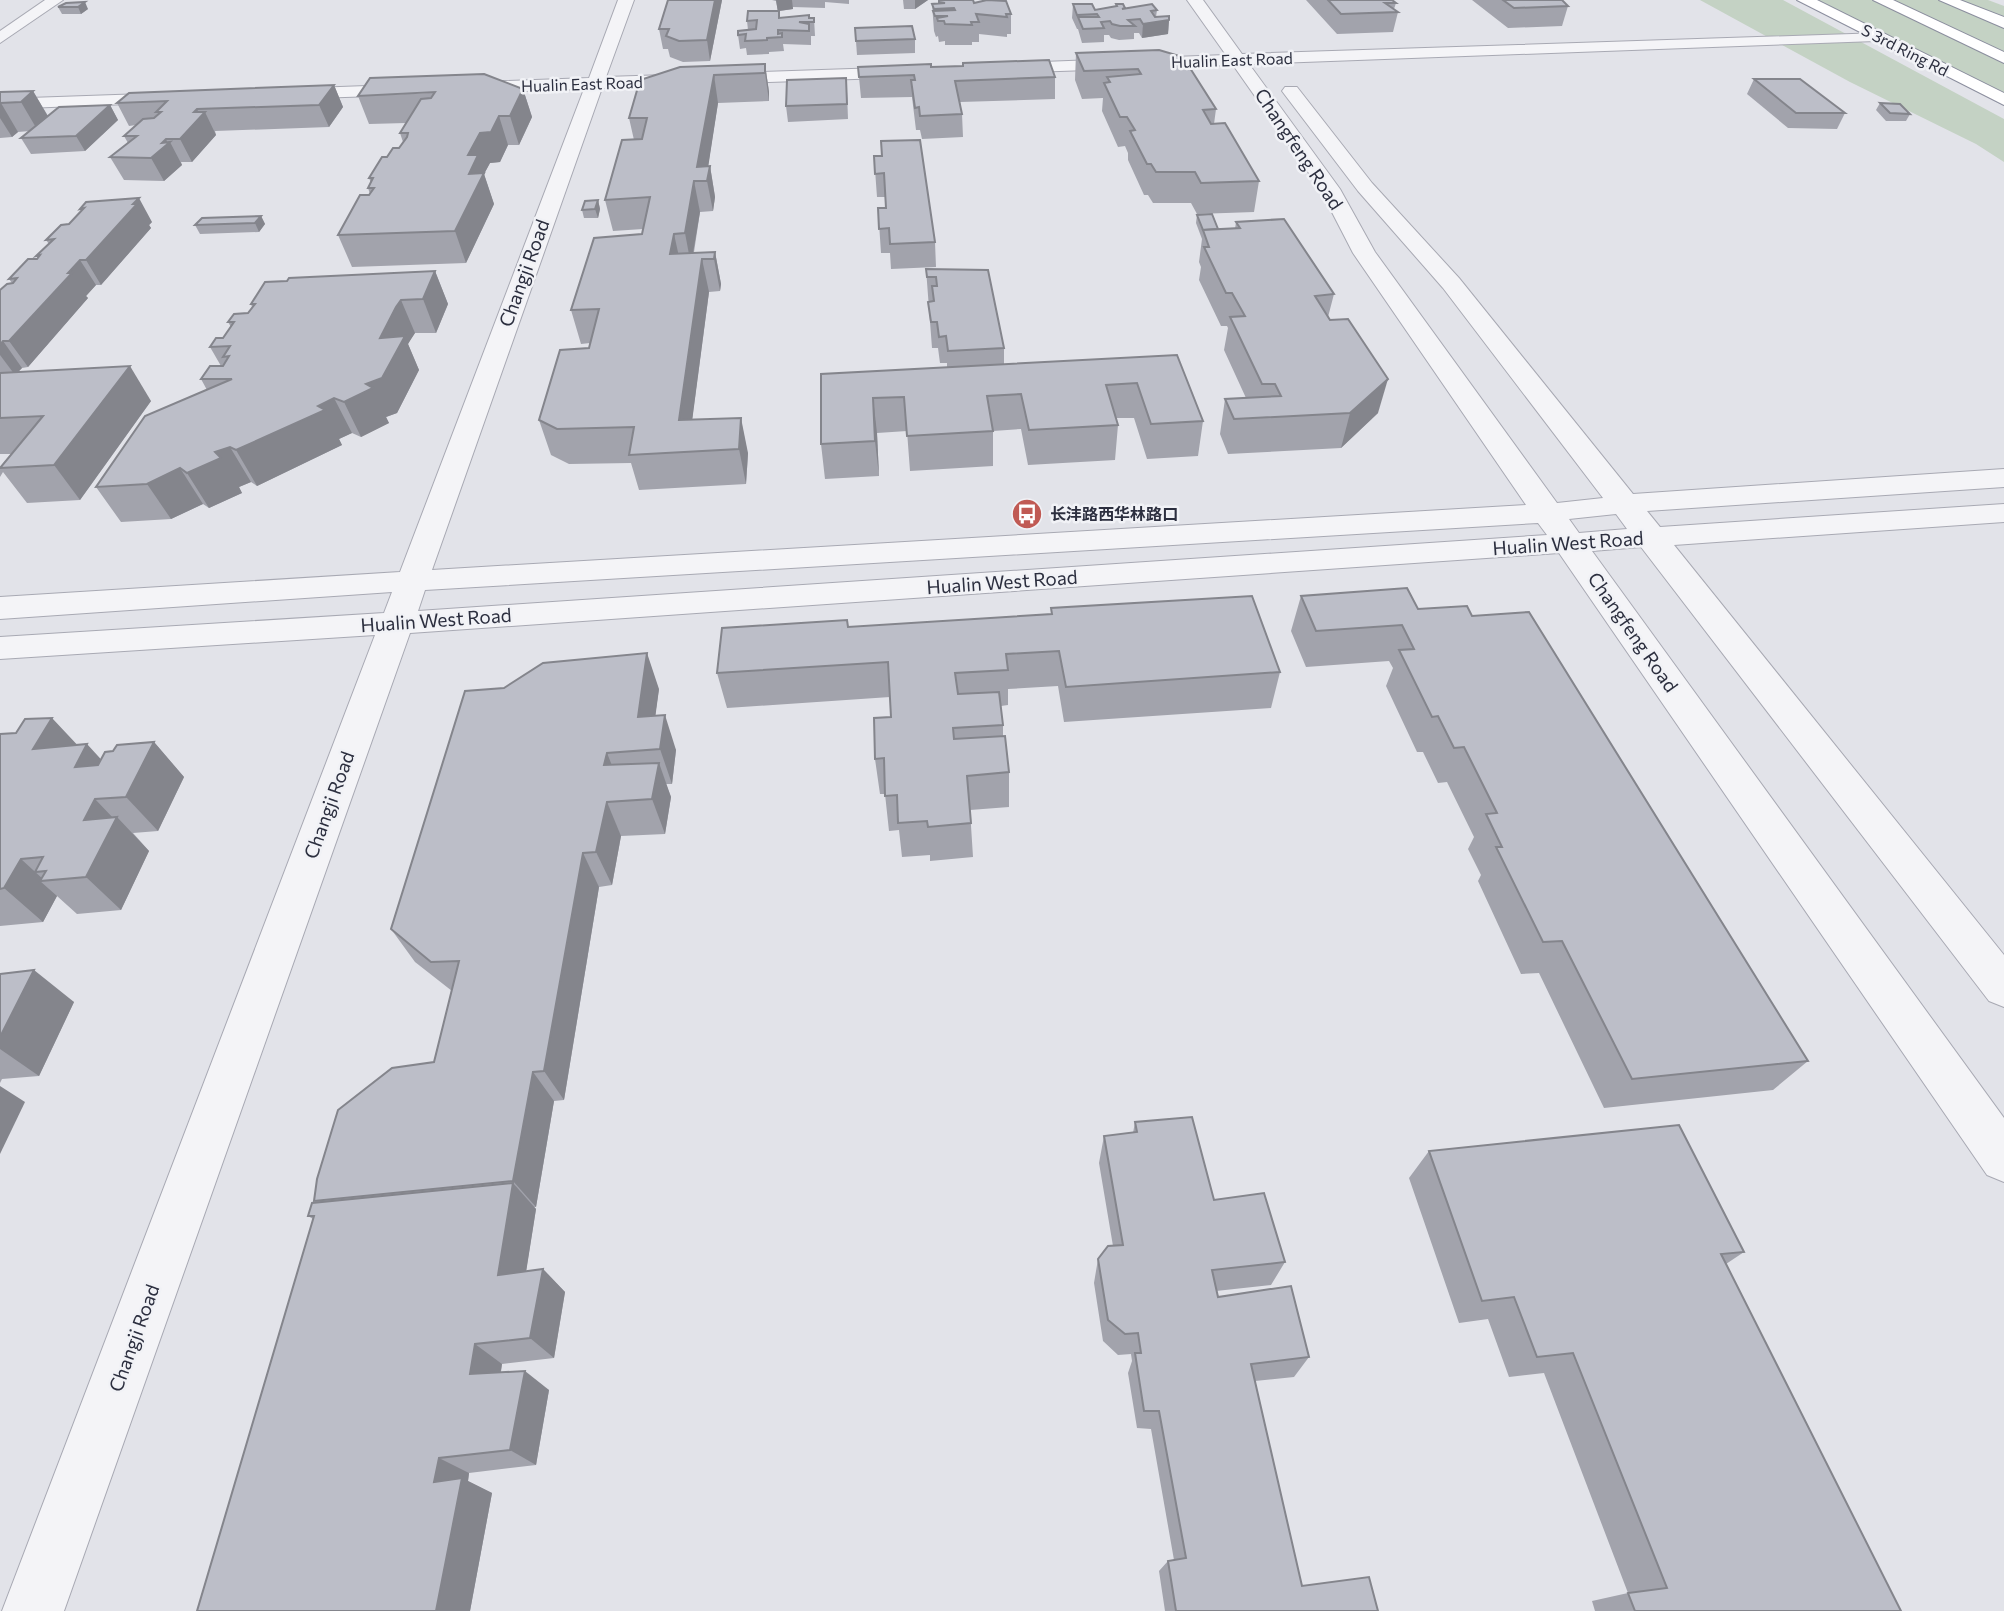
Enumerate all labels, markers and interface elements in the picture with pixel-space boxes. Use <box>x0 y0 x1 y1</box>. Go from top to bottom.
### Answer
street label: S 3rd Ring Rd <box>1859 19 1952 80</box>
street label: Hualin East Road <box>1171 48 1293 71</box>
street label: Hualin East Road <box>521 72 643 95</box>
street label: Changfeng Road <box>1250 84 1348 214</box>
street label: Changji Road <box>493 216 554 330</box>
bus stop icon: 长沣路西华林路口 <box>1010 497 1044 531</box>
place label: 长沣路西华林路口 <box>1050 504 1178 523</box>
street label: Hualin West Road <box>1492 526 1644 559</box>
street label: Hualin West Road <box>926 565 1078 598</box>
street label: Changfeng Road <box>1583 567 1683 696</box>
street label: Hualin West Road <box>360 603 512 636</box>
street label: Changji Road <box>298 748 359 862</box>
street label: Changji Road <box>103 1281 164 1395</box>

